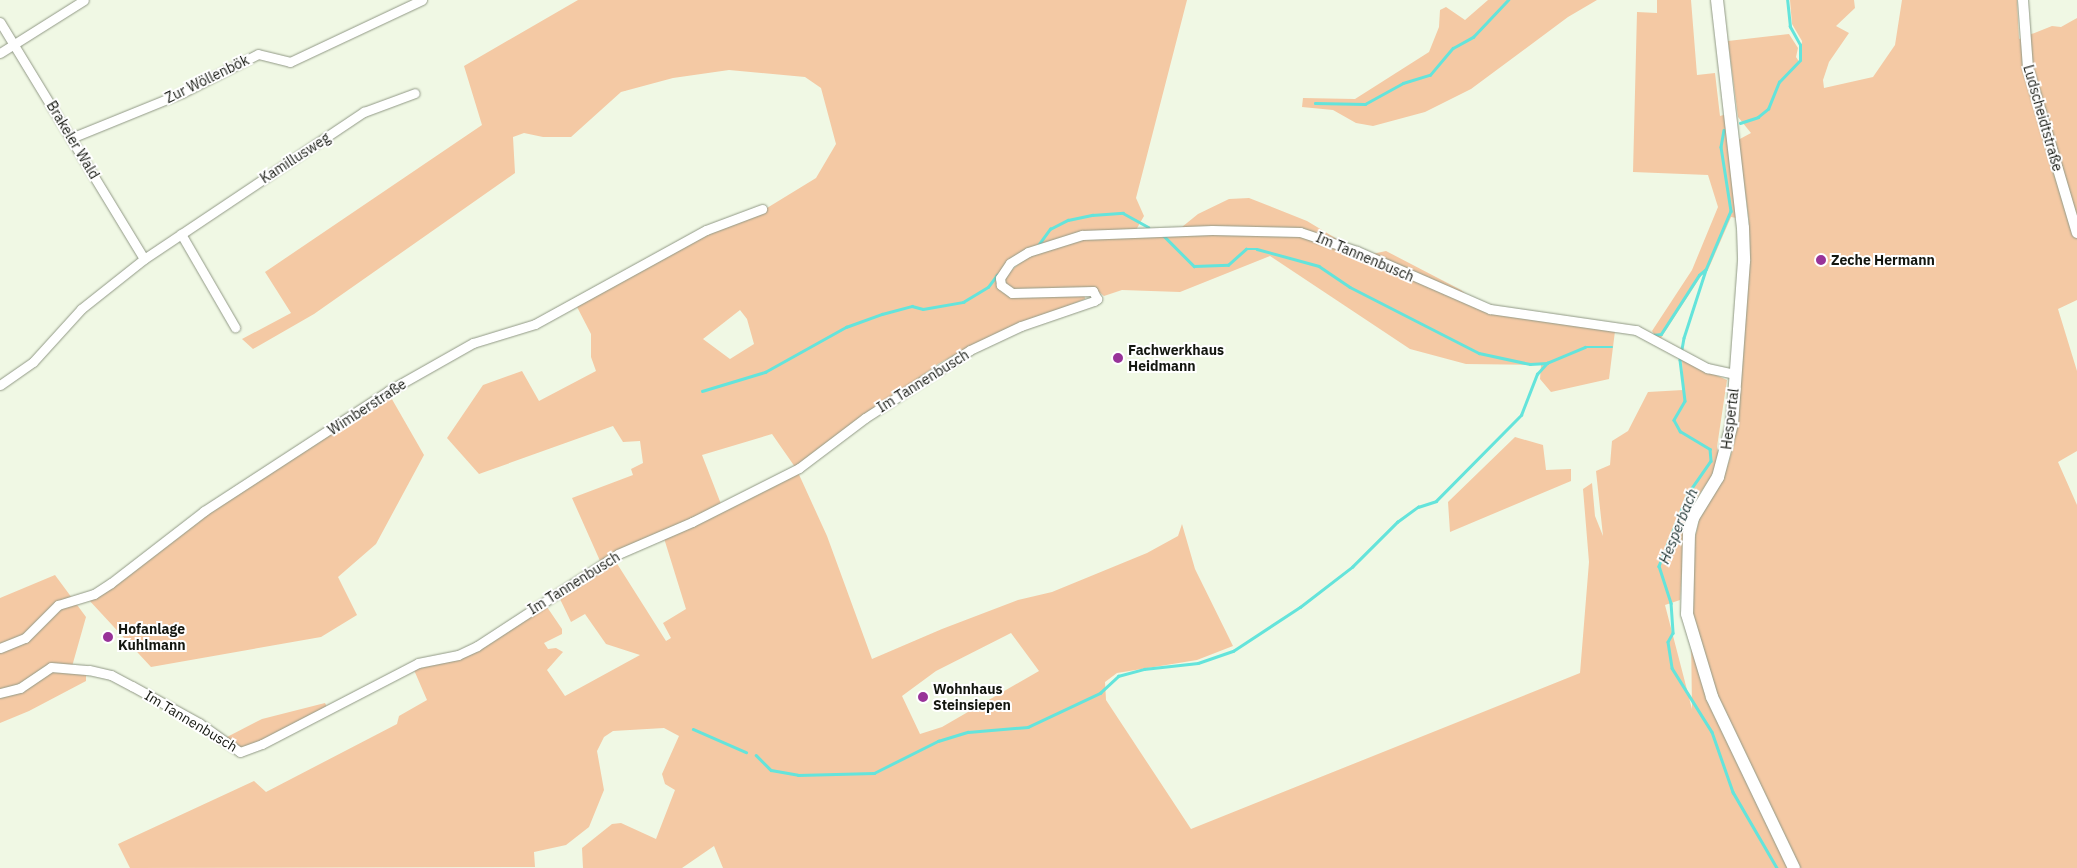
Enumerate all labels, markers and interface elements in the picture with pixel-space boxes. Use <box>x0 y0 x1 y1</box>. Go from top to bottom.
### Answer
street label: Zur Wöllenbök <box>162 51 252 107</box>
street label: Ludscheidtstraße <box>2020 63 2066 173</box>
street label: Brakeler Wald <box>43 98 103 182</box>
street label: Kamillusweg <box>257 129 333 187</box>
street label: Im Tannenbusch <box>1313 229 1417 285</box>
place label: Zeche Hermann <box>1831 252 1935 268</box>
marker: Zeche Hermann <box>1815 254 1827 266</box>
place label: Fachwerkhaus Heidmann <box>1128 342 1224 374</box>
street label: Im Tannenbusch <box>874 346 972 416</box>
marker: Fachwerkhaus Heidmann <box>1112 352 1124 364</box>
street label: Wimberstraße <box>325 375 409 439</box>
street label: Hespertal <box>1718 387 1742 451</box>
water label: Hesperbach <box>1655 486 1701 566</box>
street label: Im Tannenbusch <box>525 548 623 618</box>
place label: Hofanlage Kuhlmann <box>118 621 186 654</box>
marker: Hofanlage Kuhlmann <box>102 631 114 643</box>
place label: Wohnhaus Steinsiepen <box>933 681 1011 714</box>
street label: Im Tannenbusch <box>142 687 240 755</box>
marker: Wohnhaus Steinsiepen <box>917 691 929 703</box>

